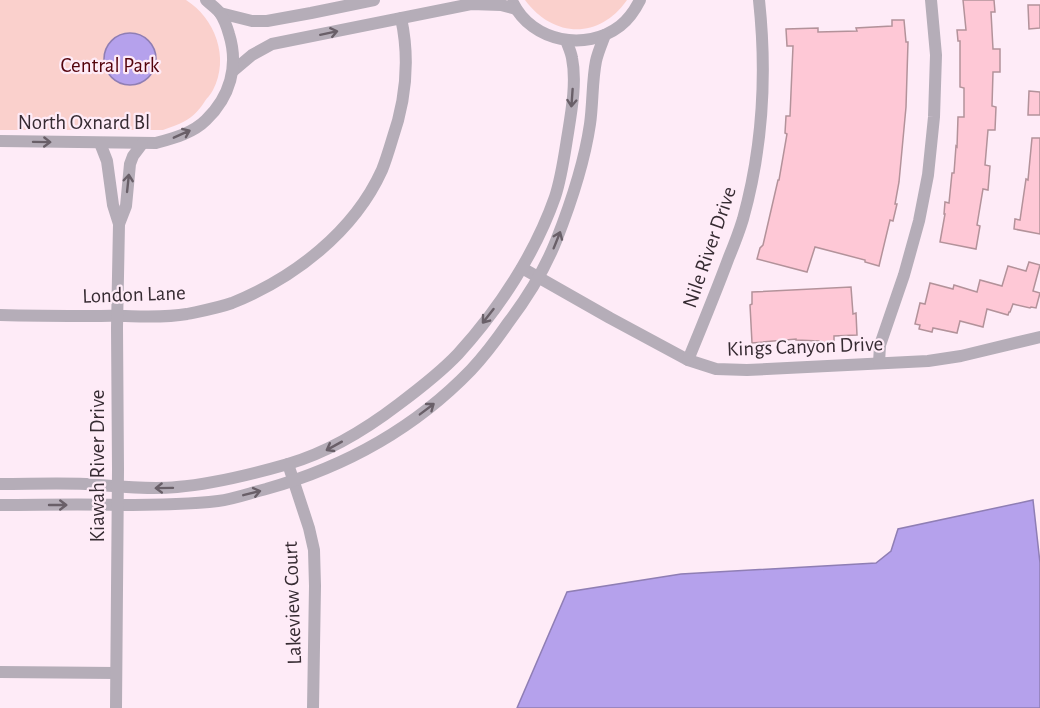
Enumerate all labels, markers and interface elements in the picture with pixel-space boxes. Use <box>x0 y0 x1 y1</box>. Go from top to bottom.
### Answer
one-way arrow <box>320 27 339 39</box>
park label: Central Park <box>61 55 160 76</box>
one-way arrow <box>567 87 578 107</box>
street label: North Oxnard Bl <box>18 112 150 133</box>
one-way arrow <box>173 128 191 139</box>
one-way arrow <box>31 136 51 148</box>
one-way arrow <box>123 173 134 193</box>
street label: Nile River Drive <box>679 184 740 310</box>
one-way arrow <box>552 231 563 249</box>
street label: London Lane <box>82 282 186 307</box>
one-way arrow <box>482 307 495 323</box>
street label: Kings Canyon Drive <box>726 333 884 360</box>
street label: Kiawah River Drive <box>87 390 108 542</box>
one-way arrow <box>418 403 434 415</box>
one-way arrow <box>325 441 343 452</box>
one-way arrow <box>155 482 175 493</box>
one-way arrow <box>242 486 261 498</box>
one-way arrow <box>48 499 68 511</box>
street label: Lakeview Court <box>280 541 305 665</box>

